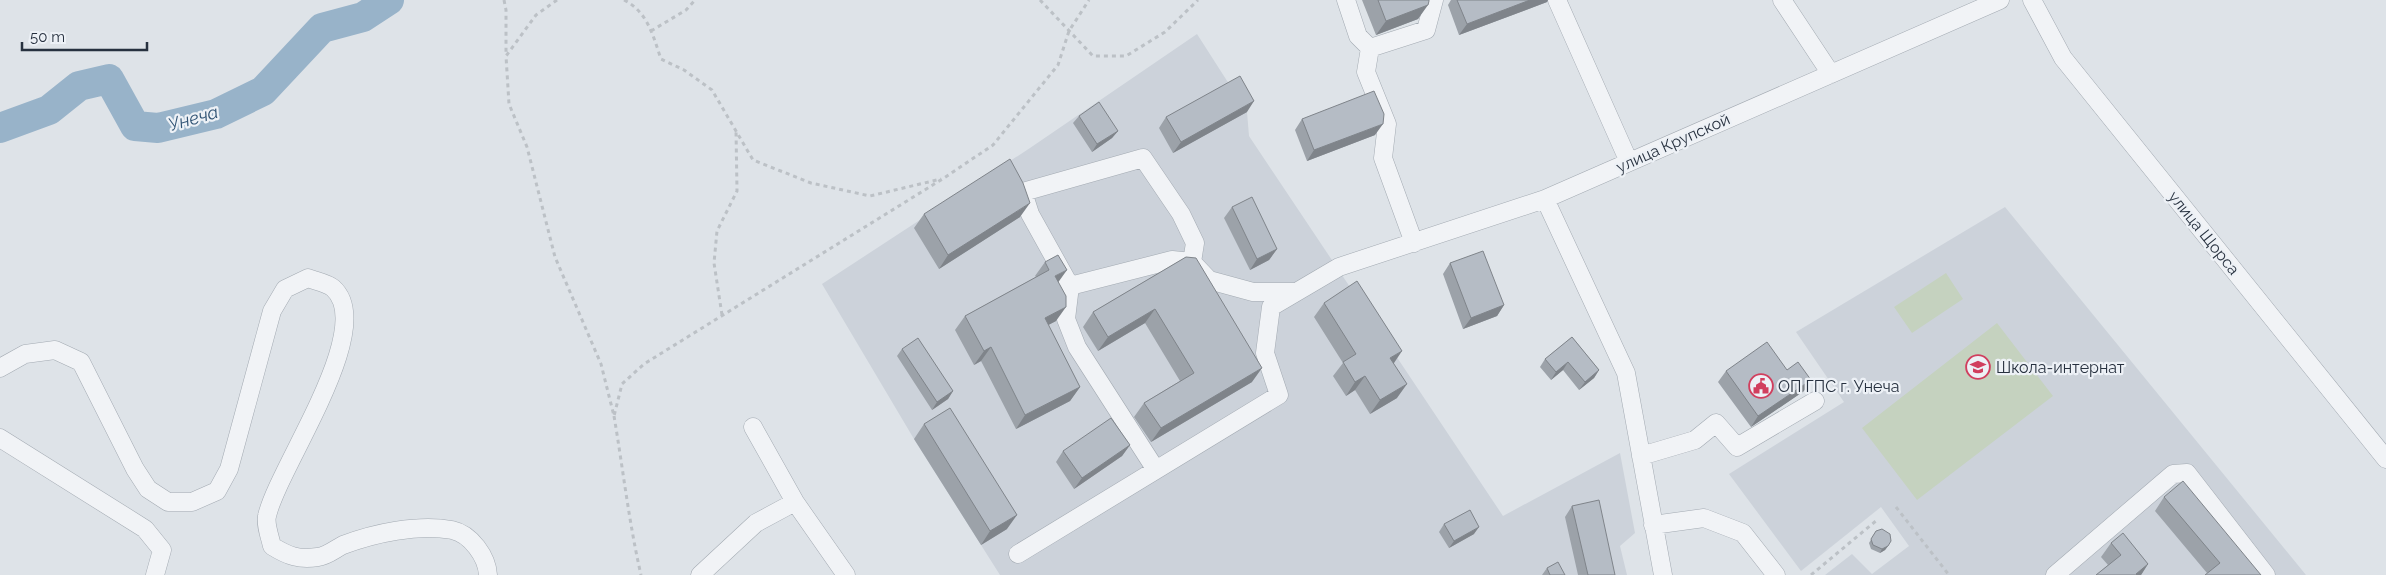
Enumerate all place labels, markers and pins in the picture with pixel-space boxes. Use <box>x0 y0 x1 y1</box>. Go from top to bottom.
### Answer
school or university icon: Школа-интернат <box>1965 354 1991 380</box>
place label: Школа-интернат <box>1996 358 2125 377</box>
public building icon: ОП ГПС г. Унеча <box>1748 373 1774 399</box>
place label: ОП ГПС г. Унеча <box>1778 377 1899 396</box>

